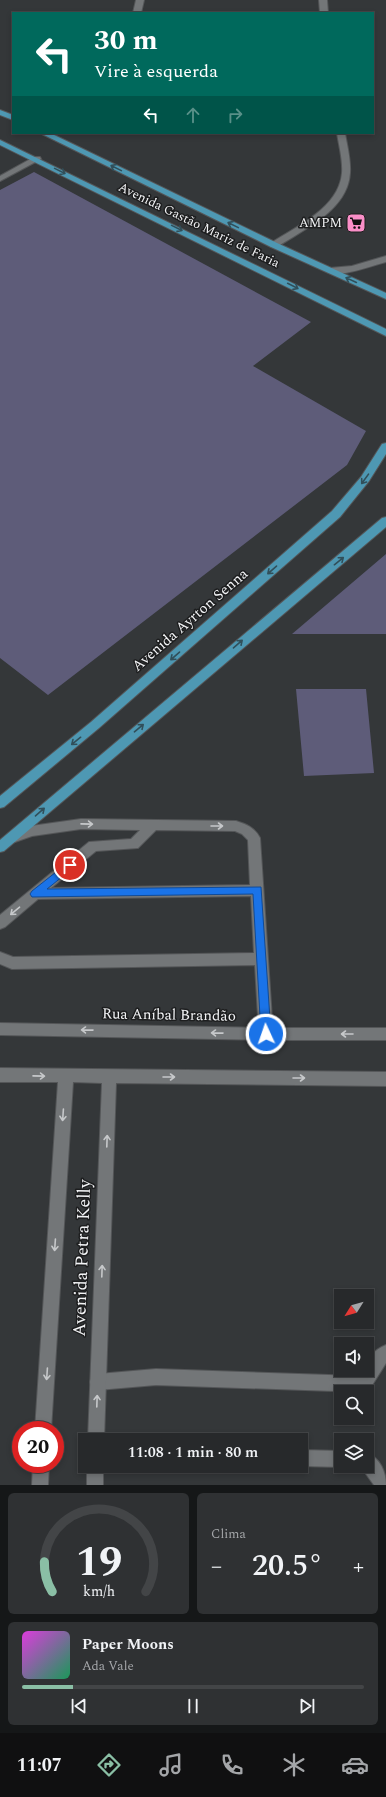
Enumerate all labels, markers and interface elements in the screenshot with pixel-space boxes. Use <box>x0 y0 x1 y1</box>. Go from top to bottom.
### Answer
text: 30 m <box>94 19 158 62</box>
icon: left <box>28 28 80 80</box>
text: Vire à esquerda <box>94 58 218 85</box>
icon: left <box>140 104 162 126</box>
icon: ahead <box>182 104 204 126</box>
icon: right <box>224 104 246 126</box>
one-way arrow <box>110 164 122 171</box>
one-way arrow <box>54 167 66 175</box>
street label: Avenida Gastão Mariz de Faria <box>115 177 284 273</box>
supermarket icon: AMPM <box>345 212 367 234</box>
place label: AMPM <box>299 213 342 233</box>
one-way arrow <box>227 221 239 228</box>
one-way arrow <box>171 225 183 233</box>
one-way arrow <box>345 276 357 283</box>
one-way arrow <box>287 283 299 290</box>
one-way arrow <box>360 473 369 484</box>
one-way arrow <box>333 557 344 566</box>
street label: Avenida Ayrton Senna <box>127 562 254 677</box>
one-way arrow <box>267 565 278 574</box>
one-way arrow <box>233 639 244 648</box>
one-way arrow <box>169 651 180 660</box>
one-way arrow <box>134 723 144 732</box>
one-way arrow <box>71 736 82 745</box>
one-way arrow <box>35 808 46 817</box>
one-way arrow <box>80 821 93 828</box>
one-way arrow <box>210 822 223 830</box>
pin <box>53 848 87 882</box>
icon: arrive <box>59 854 81 876</box>
one-way arrow <box>9 906 20 915</box>
street label: Rua Aníbal Brandão <box>102 1002 236 1028</box>
position arrow <box>245 1013 287 1055</box>
one-way arrow <box>81 1027 94 1034</box>
one-way arrow <box>211 1029 224 1037</box>
one-way arrow <box>341 1030 354 1038</box>
one-way arrow <box>32 1072 45 1079</box>
one-way arrow <box>162 1073 175 1081</box>
one-way arrow <box>292 1074 305 1082</box>
one-way arrow <box>60 1108 67 1121</box>
one-way arrow <box>103 1135 111 1148</box>
street label: Avenida Petra Kelly <box>66 1178 98 1337</box>
one-way arrow <box>52 1238 59 1251</box>
one-way arrow <box>98 1265 106 1278</box>
north arrow <box>334 1289 374 1329</box>
map controls <box>334 1289 374 1473</box>
button: sound <box>334 1337 374 1377</box>
one-way arrow <box>43 1367 50 1380</box>
button: search <box>334 1385 374 1425</box>
one-way arrow <box>94 1395 101 1408</box>
speed limit sign: 20 <box>12 1421 64 1473</box>
button: layers <box>334 1433 374 1473</box>
text: 11:08 · 1 min · 80 m <box>128 1441 258 1464</box>
text: Clima <box>211 1524 246 1544</box>
text: 19 <box>75 1530 122 1593</box>
text: 20.5° <box>252 1543 323 1589</box>
text: − <box>211 1550 222 1583</box>
text: + <box>353 1550 364 1583</box>
text: km/h <box>82 1580 115 1602</box>
text: Paper Moons <box>82 1633 174 1656</box>
text: Ada Vale <box>82 1656 134 1676</box>
icon: previous <box>68 1695 90 1717</box>
icon: pause <box>182 1695 204 1717</box>
icon: next <box>296 1695 318 1717</box>
icon: directions <box>95 1751 123 1779</box>
icon: music <box>157 1751 185 1779</box>
icon: phone <box>218 1751 246 1779</box>
icon: climate <box>280 1751 308 1779</box>
icon: car <box>341 1751 369 1779</box>
text: 11:07 <box>17 1752 62 1779</box>

